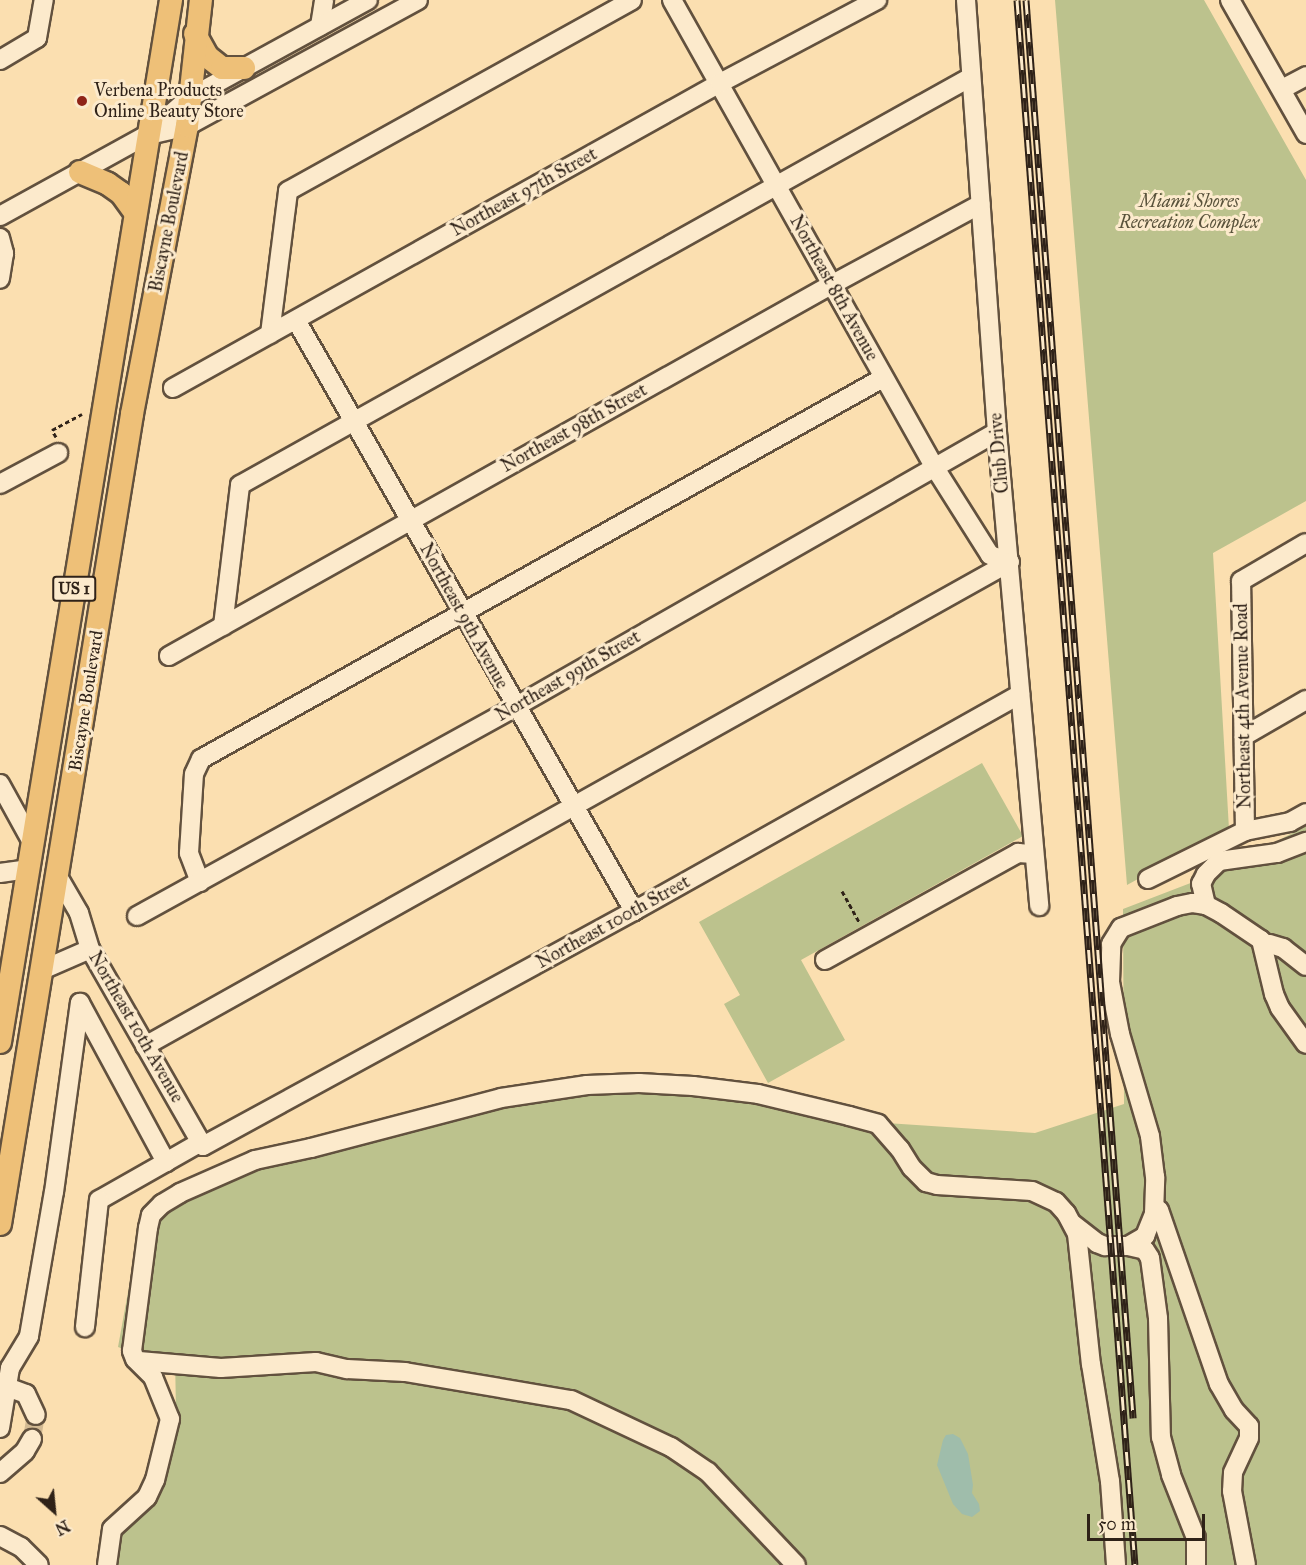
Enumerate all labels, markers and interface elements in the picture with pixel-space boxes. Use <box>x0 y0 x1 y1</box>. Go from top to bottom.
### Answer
place label: Verbena Products Online Beauty Store <box>94 80 244 122</box>
marker: Verbena Products Online Beauty Store <box>75 94 89 108</box>
street label: Northeast 97th Street <box>447 143 601 241</box>
street label: Biscayne Boulevard <box>145 150 193 294</box>
park label: Miami Shores Recreation Complex <box>1119 191 1259 234</box>
street label: Northeast 8th Avenue <box>785 212 883 364</box>
street label: Northeast 98th Street <box>497 379 651 477</box>
street label: Club Drive <box>985 412 1013 494</box>
street label: Northeast 9th Avenue <box>415 539 513 693</box>
road number: US 1 <box>52 576 97 602</box>
street label: Northeast 4th Avenue Road <box>1230 603 1256 809</box>
street label: Northeast 99th Street <box>492 626 644 726</box>
street label: Biscayne Boulevard <box>64 629 108 773</box>
street label: Northeast 100th Street <box>533 871 693 973</box>
street label: Northeast 10th Avenue <box>84 948 188 1106</box>
north arrow <box>24 1481 84 1541</box>
scale bar <box>1090 1502 1208 1540</box>
text: 50 m <box>1098 1513 1136 1535</box>
text: N <box>52 1516 73 1539</box>

